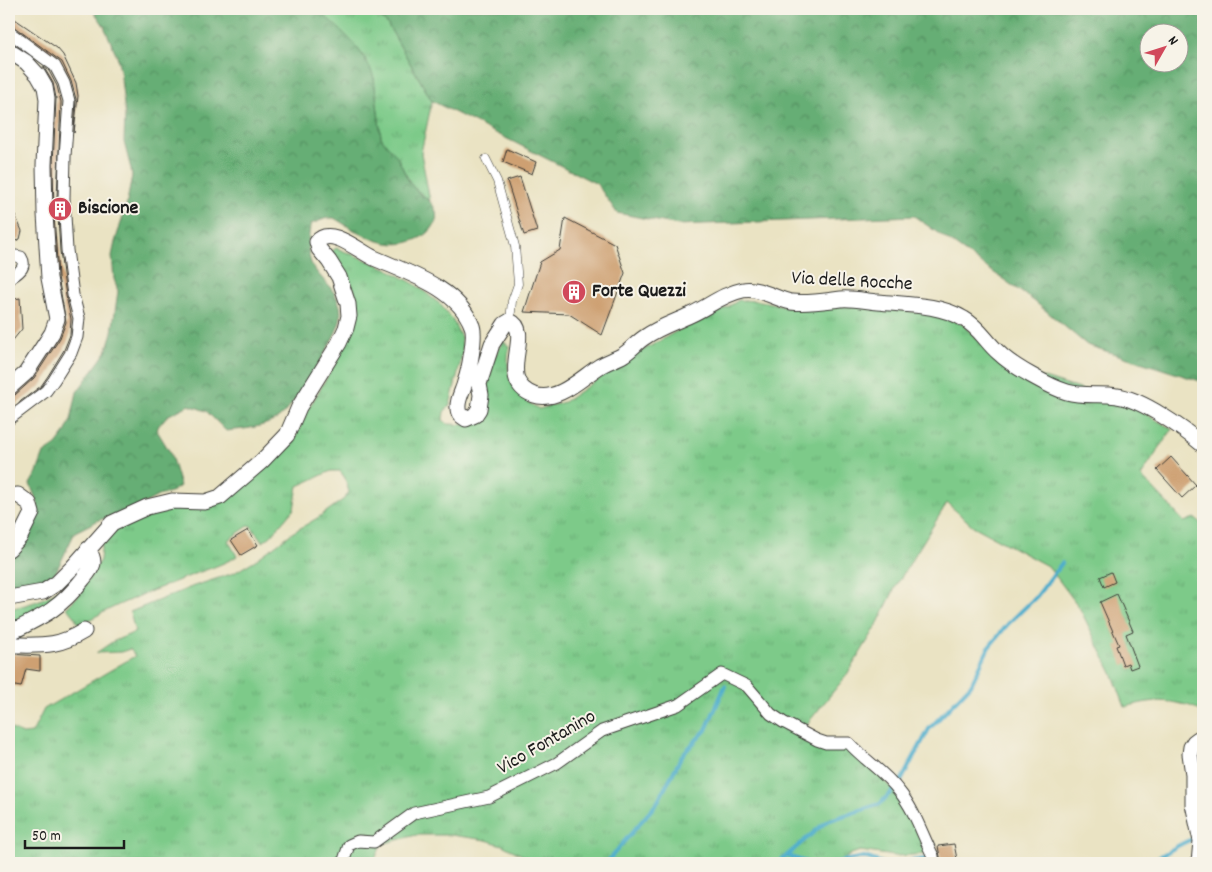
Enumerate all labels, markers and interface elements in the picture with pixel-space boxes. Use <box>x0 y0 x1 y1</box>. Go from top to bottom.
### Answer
north arrow <box>1140 22 1190 72</box>
text: N <box>1163 32 1183 50</box>
place label: Biscione <box>78 195 138 223</box>
building icon: Biscione <box>47 196 73 222</box>
street label: Via delle Rocche <box>791 265 913 299</box>
place label: Forte Quezzi <box>592 278 686 306</box>
building icon: Forte Quezzi <box>561 279 587 305</box>
street label: Vico Fontanino <box>493 703 602 783</box>
scale bar <box>25 817 124 849</box>
text: 50 m <box>32 826 61 848</box>

